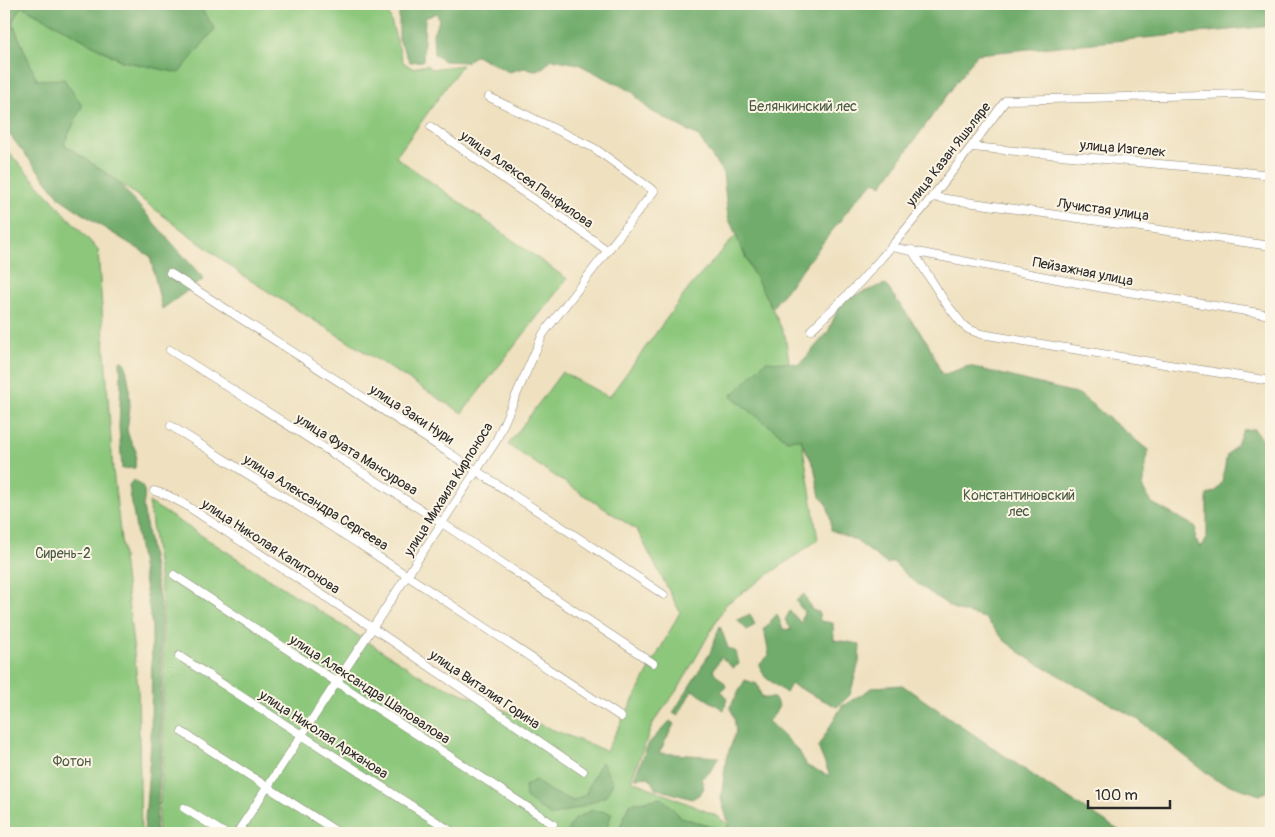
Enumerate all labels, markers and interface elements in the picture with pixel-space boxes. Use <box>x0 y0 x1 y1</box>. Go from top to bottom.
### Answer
park label: Белянкинский лес <box>749 98 857 115</box>
street label: улица Казан Яшьляре <box>902 99 994 211</box>
street label: улица Алексея Панфилова <box>456 126 596 232</box>
street label: улица Изгелек <box>1078 136 1167 161</box>
street label: Лучистая улица <box>1055 195 1150 224</box>
street label: Пейзажная улица <box>1031 253 1135 290</box>
street label: улица Заки Нури <box>366 380 457 448</box>
street label: улица Фуата Мансурова <box>292 409 421 499</box>
street label: улица Михаила Кирпоноса <box>400 419 497 560</box>
street label: улица Александра Сергеева <box>239 450 391 554</box>
park label: Константиновский лес <box>963 487 1075 520</box>
street label: улица Николая Капитонова <box>198 495 343 598</box>
park label: Сирень-2 <box>35 545 91 562</box>
street label: улица Александра Шаповалова <box>285 631 453 748</box>
street label: улица Виталия Горина <box>426 646 543 733</box>
street label: улица Николая Аржанова <box>255 686 391 782</box>
park label: Фотон <box>53 753 91 770</box>
scale bar <box>1088 777 1170 809</box>
text: 100 m <box>1095 786 1138 805</box>

